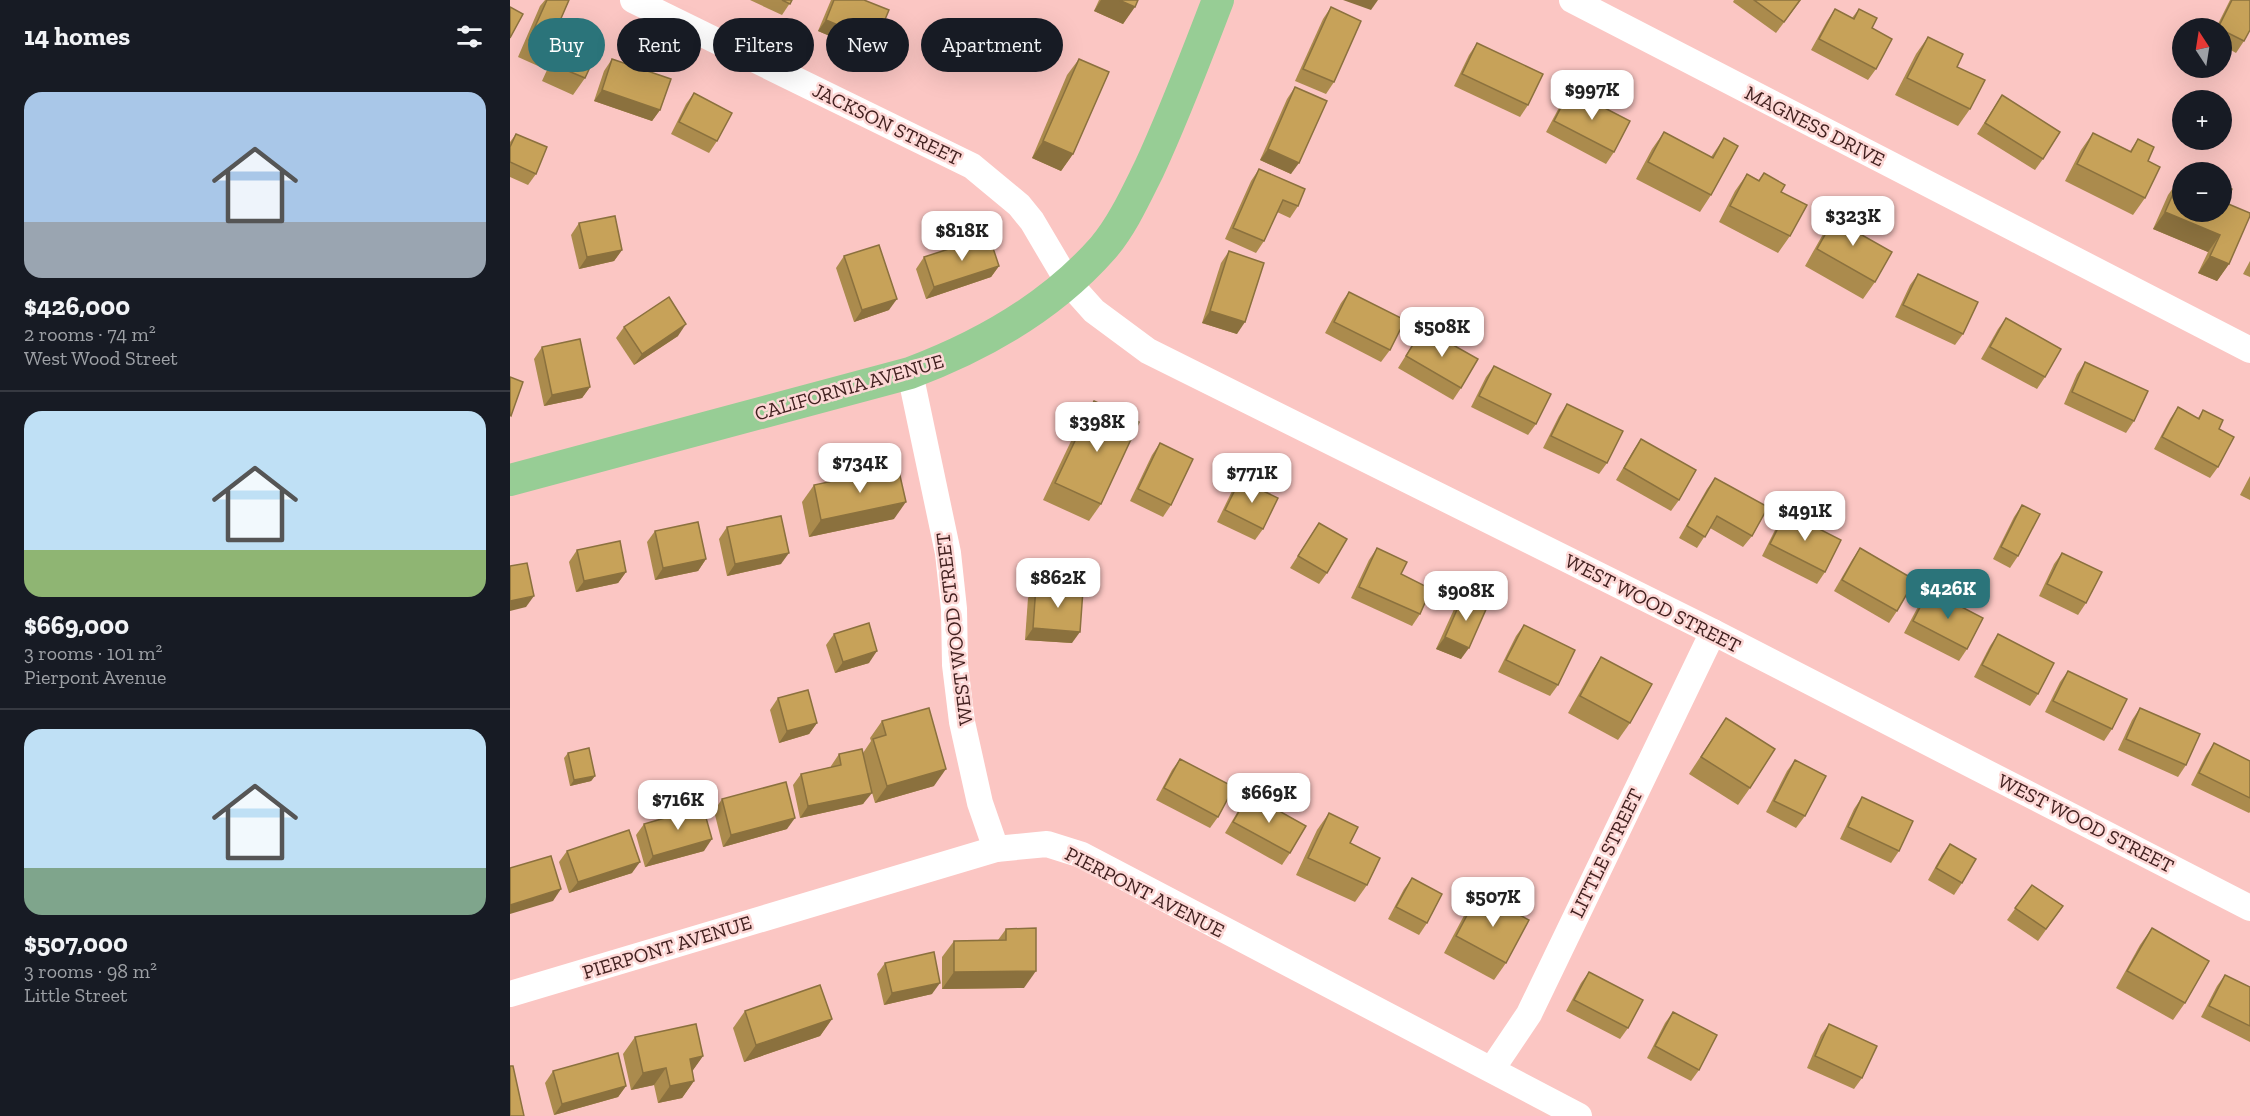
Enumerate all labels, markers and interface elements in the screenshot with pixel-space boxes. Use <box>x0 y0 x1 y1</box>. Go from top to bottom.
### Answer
chip: Buy <box>528 18 605 72</box>
chip: Rent <box>617 18 701 72</box>
chip: Filters <box>713 18 814 72</box>
chip: New <box>826 18 909 72</box>
chip: Apartment <box>921 18 1063 72</box>
north arrow <box>2172 18 2232 78</box>
map controls <box>2172 18 2232 222</box>
text: 14 homes <box>24 20 130 52</box>
icon: filters <box>453 20 486 53</box>
pin: $997K <box>1550 70 1634 121</box>
text: $997K <box>1565 77 1619 101</box>
street label: JACKSON STREET <box>809 78 965 170</box>
street label: MAGNESS DRIVE <box>1741 80 1889 172</box>
button: + <box>2172 90 2232 150</box>
icon: home <box>201 131 309 239</box>
button: − <box>2172 162 2232 222</box>
pin: $323K <box>1811 196 1895 247</box>
text: $323K <box>1825 203 1881 227</box>
pin: $818K <box>920 211 1004 262</box>
text: $818K <box>936 218 988 242</box>
text: $426,000 <box>24 290 130 322</box>
pin: $508K <box>1400 307 1484 358</box>
text: $508K <box>1414 314 1470 338</box>
text: 2 rooms · 74 m² <box>24 322 156 346</box>
text: West Wood Street <box>24 346 178 370</box>
street label: CALIFORNIA AVENUE <box>752 348 946 426</box>
pin: $398K <box>1055 402 1139 453</box>
text: $398K <box>1069 409 1125 433</box>
pin: $734K <box>818 443 902 494</box>
icon: home <box>201 450 309 558</box>
text: $734K <box>832 450 888 474</box>
pin: $771K <box>1210 453 1294 504</box>
text: $771K <box>1226 460 1278 484</box>
pin: $491K <box>1763 491 1847 542</box>
text: $491K <box>1778 498 1832 522</box>
street label: WEST WOOD STREET <box>930 531 978 727</box>
street label: WEST WOOD STREET <box>1561 548 1745 658</box>
pin: $862K <box>1016 558 1100 609</box>
text: $862K <box>1030 565 1086 589</box>
pin: $426K <box>1906 569 1990 620</box>
pin: $908K <box>1424 571 1508 622</box>
text: $426K <box>1920 576 1976 600</box>
text: $908K <box>1438 578 1494 602</box>
text: $669,000 <box>24 609 129 641</box>
text: 3 rooms · 101 m² <box>24 641 162 665</box>
text: Pierpont Avenue <box>24 665 166 689</box>
icon: home <box>201 768 309 876</box>
street label: WEST WOOD STREET <box>1994 768 2178 878</box>
pin: $669K <box>1227 773 1311 824</box>
pin: $716K <box>636 780 720 831</box>
text: $669K <box>1241 780 1297 804</box>
street label: LITTLE STREET <box>1564 785 1648 921</box>
text: $716K <box>652 787 704 811</box>
street label: PIERPONT AVENUE <box>1061 841 1229 943</box>
pin: $507K <box>1451 877 1535 928</box>
text: $507K <box>1465 884 1521 908</box>
street label: PIERPONT AVENUE <box>580 910 754 984</box>
text: $507,000 <box>24 927 128 959</box>
text: 3 rooms · 98 m² <box>24 959 157 983</box>
text: Little Street <box>24 983 127 1007</box>

